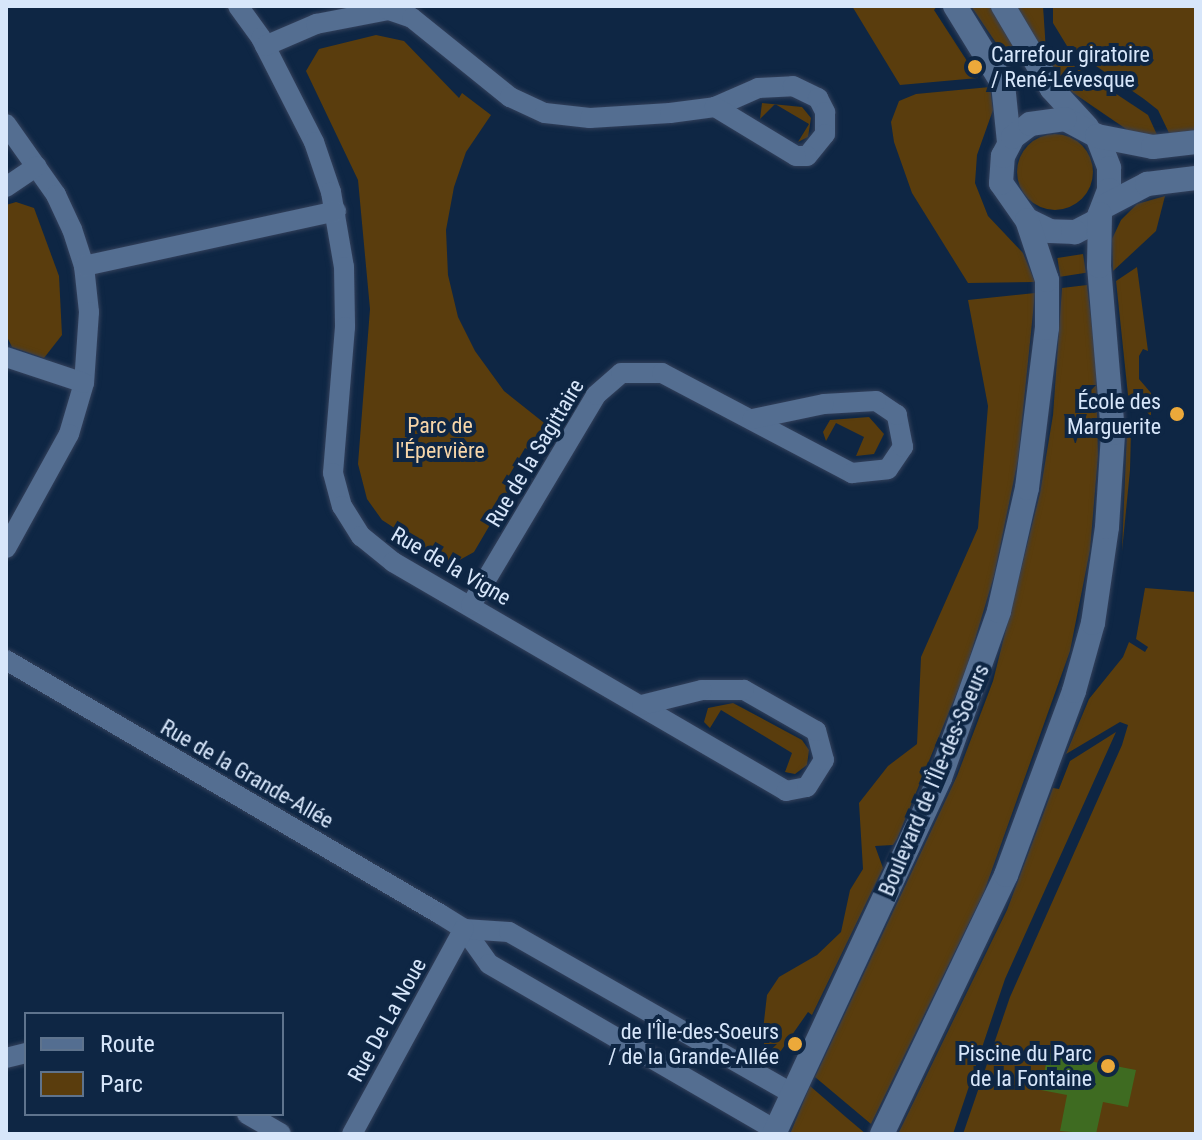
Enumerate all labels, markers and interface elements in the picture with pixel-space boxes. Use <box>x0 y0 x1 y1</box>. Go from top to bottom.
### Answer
place label: Carrefour giratoire / René-Lévesque <box>991 41 1150 92</box>
marker: Carrefour giratoire / René-Lévesque <box>966 58 984 76</box>
street label: Rue de la Sagittaire <box>480 374 590 532</box>
place label: École des Marguerite <box>1067 388 1161 440</box>
marker: École des Marguerite <box>1168 405 1186 423</box>
park label: Parc de l'Épervière <box>395 412 485 464</box>
street label: Rue de la Vigne <box>386 521 516 611</box>
street label: Boulevard de l'Île-des-Soeurs <box>873 660 995 900</box>
street label: Rue de la Grande-Allée <box>156 714 338 834</box>
street label: Rue De La Noue <box>342 954 432 1086</box>
legend <box>24 1012 284 1116</box>
place label: de l'Île-des-Soeurs / de la Grande-Allée <box>608 1018 779 1070</box>
text: Route <box>100 1030 155 1058</box>
marker: de l'Île-des-Soeurs / de la Grande-Allée <box>786 1035 804 1053</box>
place label: Piscine du Parc de la Fontaine <box>958 1040 1092 1092</box>
marker: Piscine du Parc de la Fontaine <box>1099 1057 1117 1075</box>
text: Parc <box>100 1070 143 1098</box>

